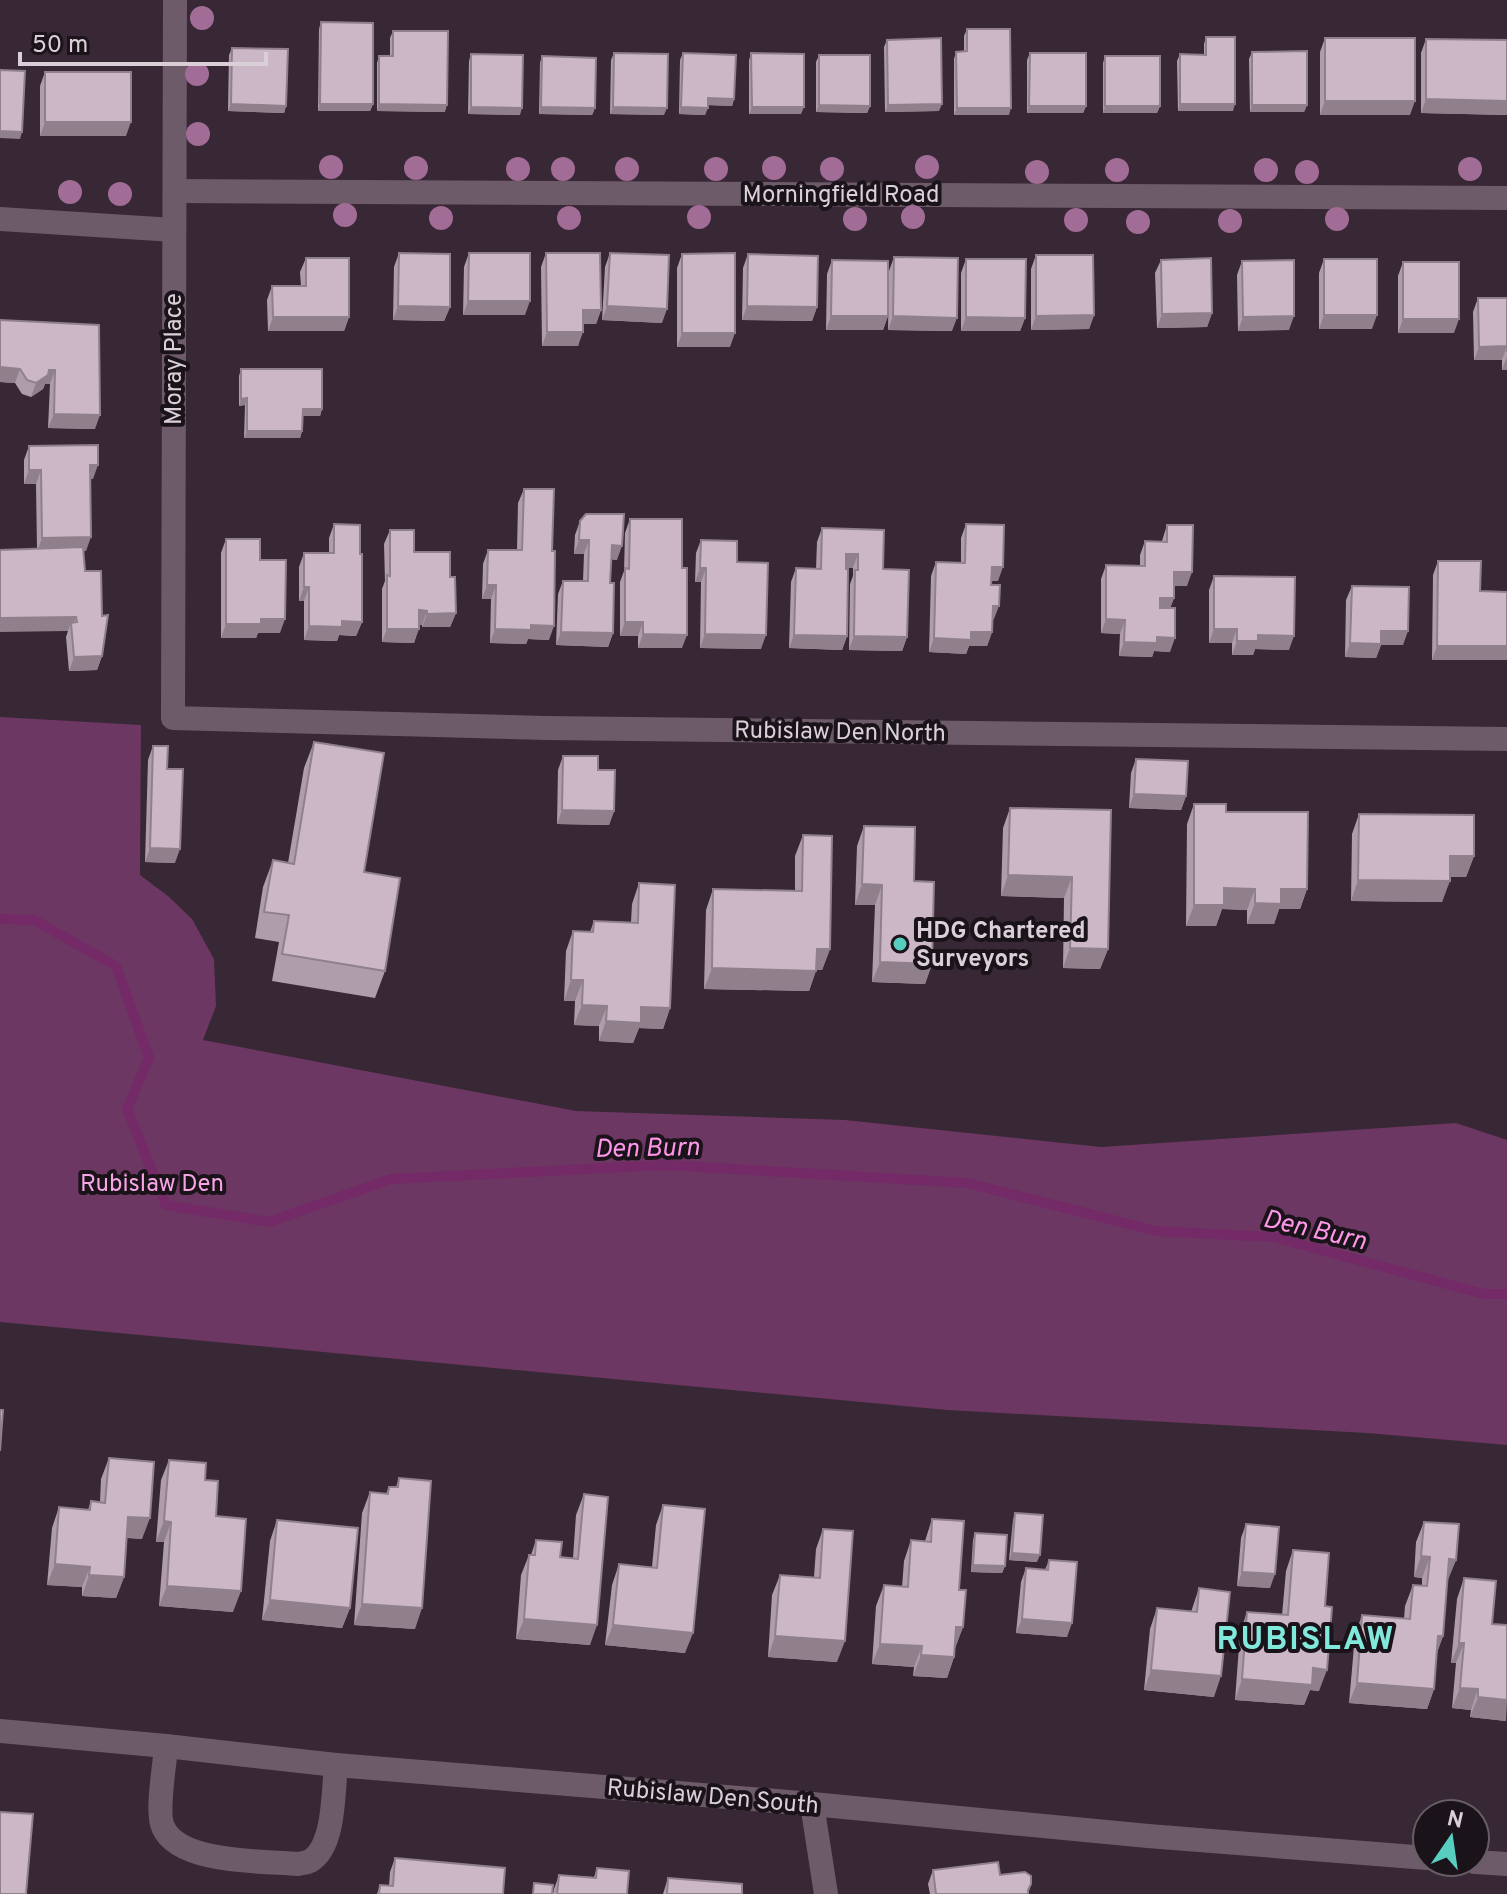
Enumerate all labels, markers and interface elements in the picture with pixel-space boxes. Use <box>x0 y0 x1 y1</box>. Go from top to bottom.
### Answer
scale bar <box>20 16 266 66</box>
text: 50 m <box>32 31 88 61</box>
street label: Morningfield Road <box>743 181 939 211</box>
street label: Moray Place <box>160 293 190 425</box>
street label: Rubislaw Den North <box>734 716 946 750</box>
place label: HDG Chartered Surveyors <box>916 917 1086 975</box>
marker: HDG Chartered Surveyors <box>891 935 909 953</box>
water label: Den Burn <box>594 1132 700 1167</box>
park label: Rubislaw Den <box>80 1170 224 1200</box>
water label: Den Burn <box>1260 1204 1369 1259</box>
district label: RUBISLAW <box>1217 1621 1396 1661</box>
street label: Rubislaw Den South <box>606 1774 820 1822</box>
north arrow <box>1411 1798 1491 1878</box>
text: N <box>1444 1806 1466 1836</box>

